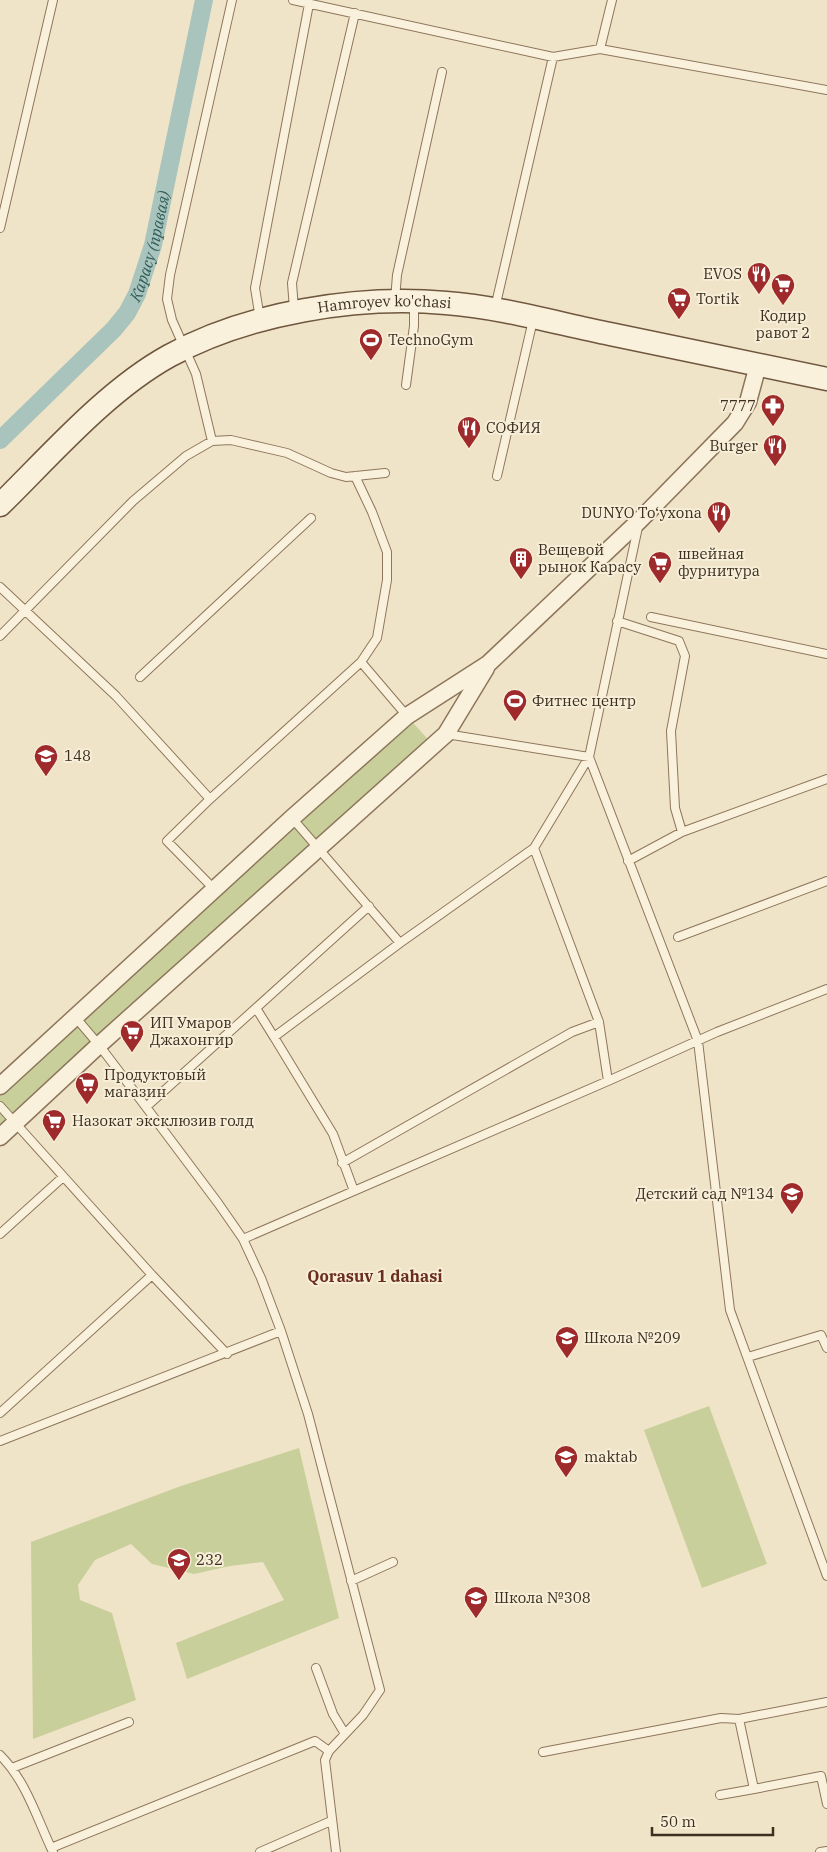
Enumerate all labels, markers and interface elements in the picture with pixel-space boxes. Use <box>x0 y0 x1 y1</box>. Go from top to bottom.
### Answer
water label: Карасу (правая) <box>124 189 174 306</box>
restaurant icon: EVOS <box>746 261 772 295</box>
place label: EVOS <box>703 264 742 283</box>
supermarket icon: Кодир равот 2 <box>770 272 796 306</box>
supermarket icon: Tortik <box>666 286 692 320</box>
place label: Tortik <box>696 289 739 308</box>
street label: Hamroyev ko'chasi <box>316 291 452 317</box>
place label: Кодир равот 2 <box>756 306 810 342</box>
sports icon: TechnoGym <box>358 327 384 361</box>
place label: TechnoGym <box>388 330 474 349</box>
pharmacy icon: 7777 <box>760 393 786 427</box>
place label: 7777 <box>720 396 756 415</box>
restaurant icon: СОФИЯ <box>456 415 482 449</box>
place label: СОФИЯ <box>486 418 541 437</box>
restaurant icon: Burger <box>762 433 788 467</box>
place label: Burger <box>709 436 758 455</box>
restaurant icon: DUNYO To‘yxona <box>706 500 732 534</box>
place label: DUNYO To‘yxona <box>581 503 702 522</box>
place label: Вещевой рынок Карасу <box>538 540 641 576</box>
place label: швейная фурнитура <box>678 544 760 580</box>
building icon: Вещевой рынок Карасу <box>508 546 534 580</box>
supermarket icon: швейная фурнитура <box>647 550 673 584</box>
sports icon: Фитнес центр <box>502 688 528 722</box>
place label: Фитнес центр <box>532 691 636 710</box>
school or university icon: 148 <box>33 743 59 777</box>
place label: 148 <box>64 746 91 765</box>
place label: ИП Умаров Джахонгир <box>150 1013 234 1049</box>
supermarket icon: ИП Умаров Джахонгир <box>119 1019 145 1053</box>
place label: Продуктовый магазин <box>104 1065 206 1101</box>
supermarket icon: Продуктовый магазин <box>74 1071 100 1105</box>
supermarket icon: Назокат эксклюзив голд <box>41 1108 67 1142</box>
place label: Назокат эксклюзив голд <box>72 1111 254 1130</box>
school or university icon: Детский сад №134 <box>779 1181 805 1215</box>
place label: Детский сад №134 <box>636 1184 774 1203</box>
district label: Qorasuv 1 dahasi <box>307 1266 443 1286</box>
school or university icon: Школа №209 <box>554 1325 580 1359</box>
place label: Школа №209 <box>584 1328 681 1347</box>
school or university icon: maktab <box>553 1444 579 1478</box>
place label: maktab <box>584 1447 637 1466</box>
school or university icon: 232 <box>166 1547 192 1581</box>
place label: 232 <box>196 1550 223 1569</box>
school or university icon: Школа №308 <box>463 1585 489 1619</box>
place label: Школа №308 <box>494 1588 591 1607</box>
scale bar <box>652 1804 773 1836</box>
text: 50 m <box>660 1812 696 1831</box>

